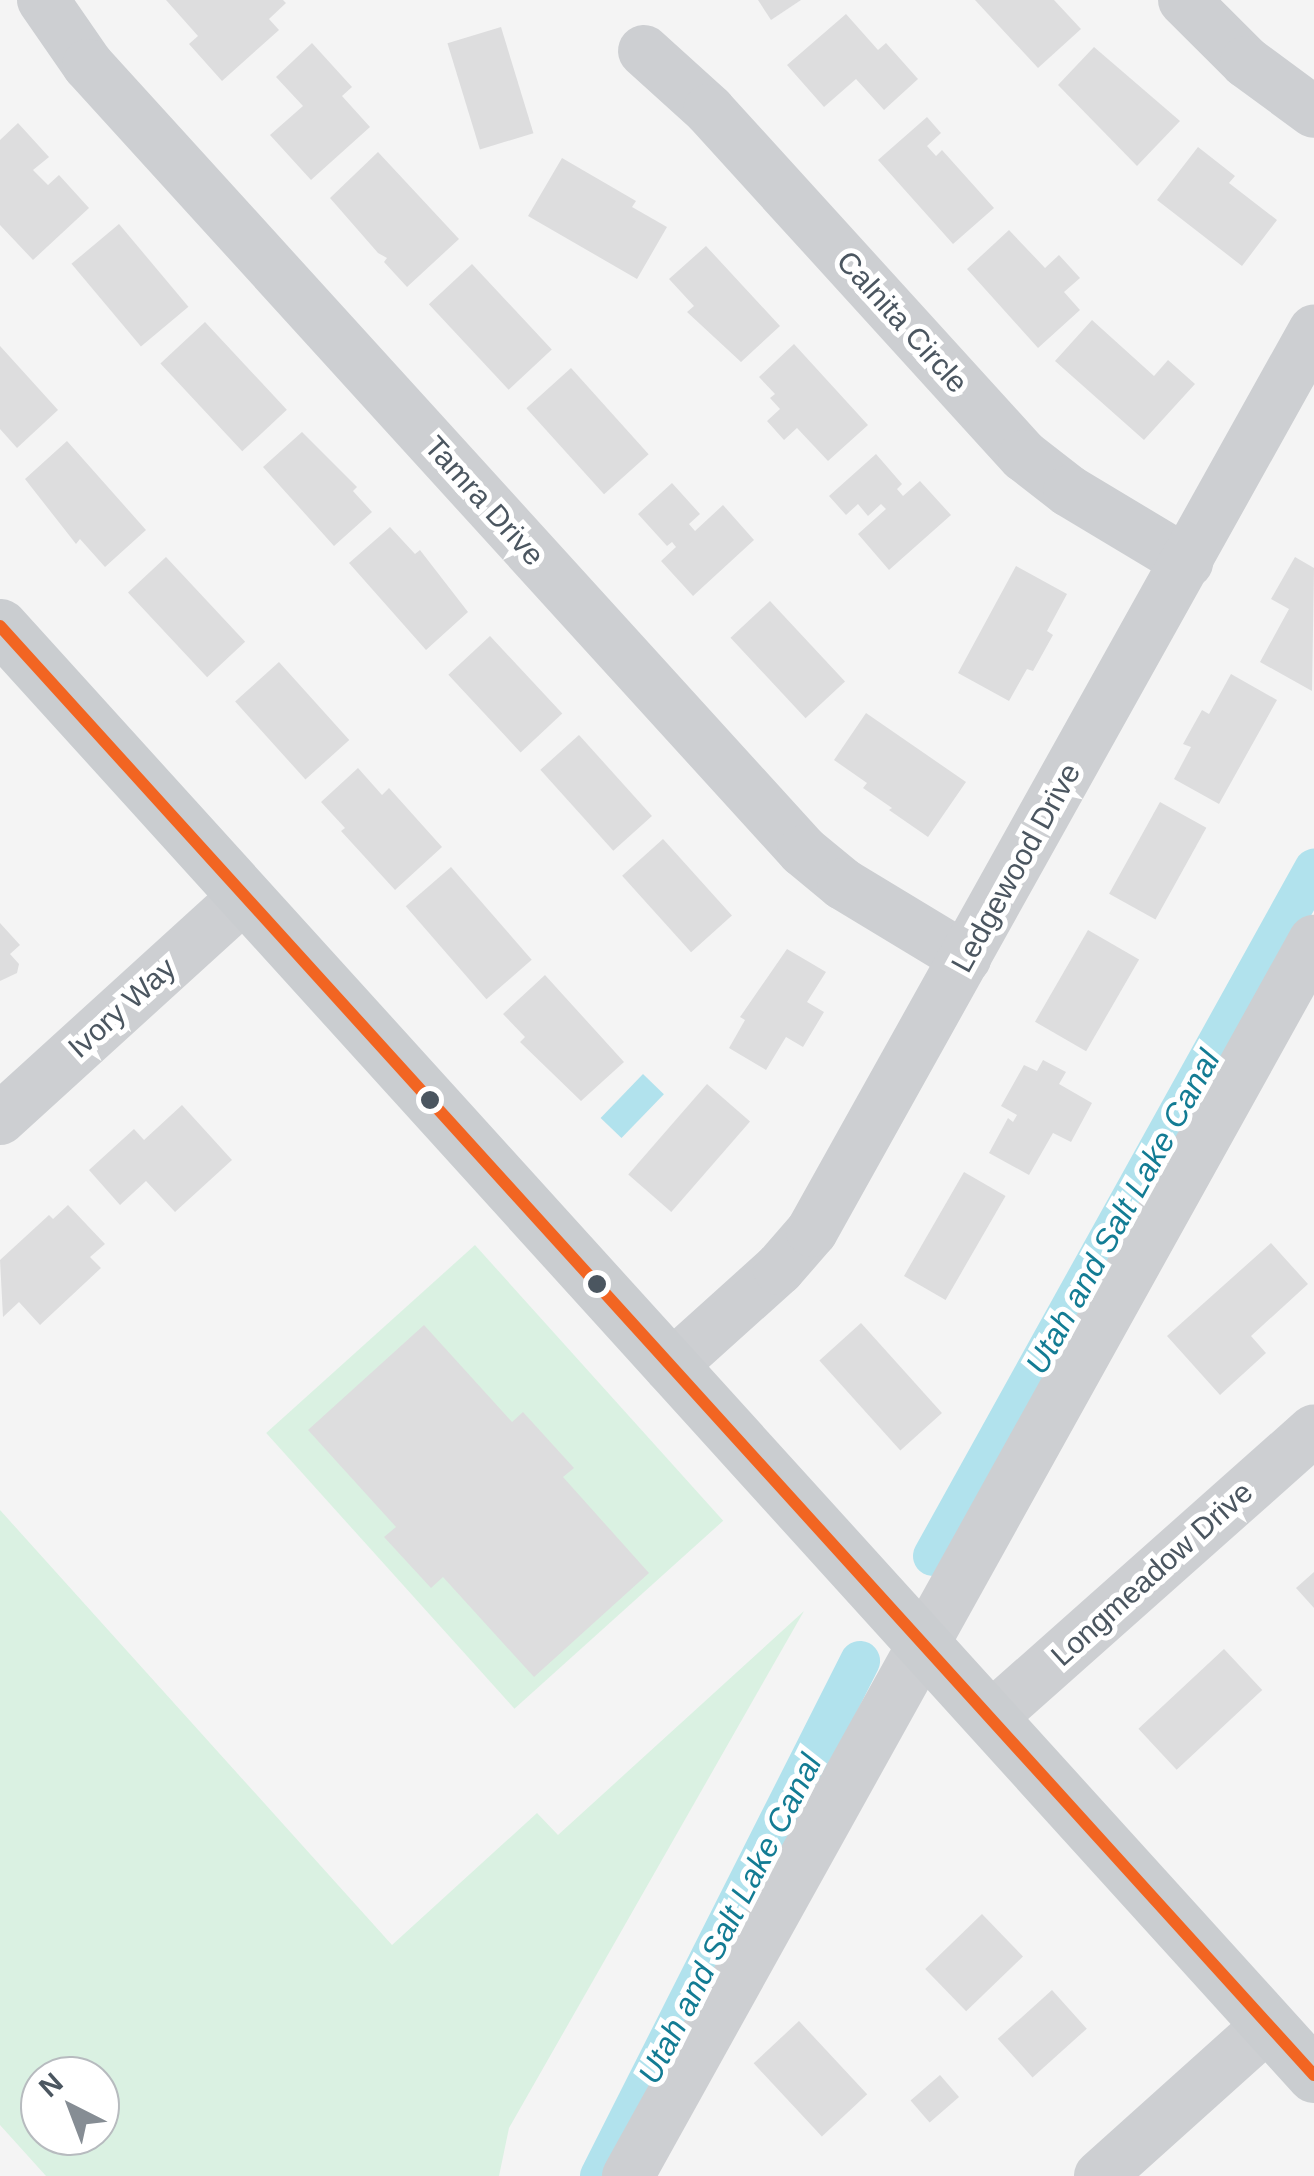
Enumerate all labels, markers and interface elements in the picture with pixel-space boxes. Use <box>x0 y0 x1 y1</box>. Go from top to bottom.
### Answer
street label: Calnita Circle <box>829 244 975 400</box>
street label: Tamra Drive <box>417 429 551 573</box>
street label: Ledgewood Drive <box>944 757 1088 979</box>
street label: Ivory Way <box>61 950 183 1066</box>
water label: Utah and Salt Lake Canal <box>1018 1043 1228 1381</box>
unlabelled marker <box>420 1090 440 1110</box>
unlabelled marker <box>587 1274 607 1294</box>
street label: Longmeadow Drive <box>1044 1474 1260 1674</box>
water label: Utah and Salt Lake Canal <box>630 1748 830 2090</box>
north arrow <box>20 2056 120 2156</box>
text: N <box>33 2067 69 2103</box>

